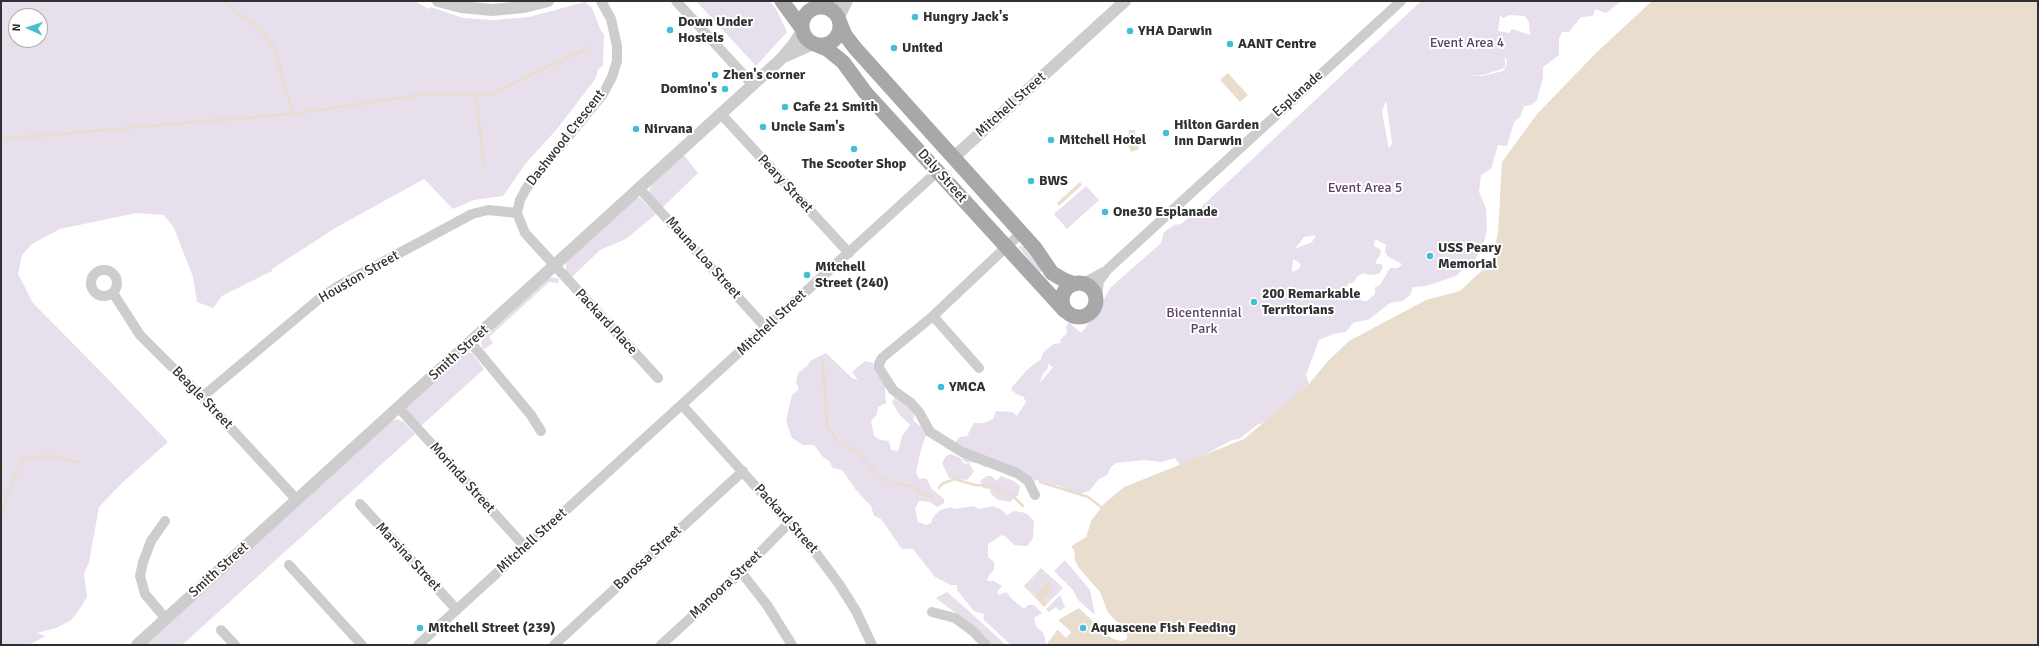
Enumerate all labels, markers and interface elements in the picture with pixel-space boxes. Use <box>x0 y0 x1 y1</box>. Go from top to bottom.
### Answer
north arrow <box>8 8 48 48</box>
place label: Hungry Jack's <box>923 9 1008 25</box>
marker: Hungry Jack's <box>910 12 920 22</box>
place label: Down Under Hostels <box>678 14 753 46</box>
text: N <box>10 23 23 32</box>
place label: YHA Darwin <box>1138 23 1212 39</box>
marker: Down Under Hostels <box>665 25 675 35</box>
marker: YHA Darwin <box>1125 26 1135 36</box>
park label: Event Area 4 <box>1430 35 1504 51</box>
place label: AANT Centre <box>1238 36 1316 52</box>
marker: AANT Centre <box>1225 39 1235 49</box>
place label: United <box>902 40 943 56</box>
marker: United <box>889 43 899 53</box>
place label: Zhen's corner <box>723 67 805 83</box>
street label: Esplanade <box>1269 67 1327 121</box>
street label: Mitchell Street <box>972 69 1050 141</box>
marker: Zhen's corner <box>710 70 720 80</box>
place label: Domino's <box>660 81 717 97</box>
marker: Domino's <box>720 84 730 94</box>
street label: Dashwood Crescent <box>523 87 609 189</box>
place label: Cafe 21 Smith <box>793 99 878 115</box>
marker: Cafe 21 Smith <box>780 102 790 112</box>
place label: Hilton Garden Inn Darwin <box>1174 117 1259 150</box>
place label: Uncle Sam's <box>771 119 845 135</box>
place label: Nirvana <box>644 121 693 137</box>
marker: Uncle Sam's <box>758 122 768 132</box>
marker: Nirvana <box>631 124 641 134</box>
marker: Hilton Garden Inn Darwin <box>1161 128 1171 138</box>
place label: Mitchell Hotel <box>1059 132 1146 148</box>
marker: Mitchell Hotel <box>1046 135 1056 145</box>
marker: The Scooter Shop <box>849 144 859 154</box>
street label: Daly Street <box>914 146 970 206</box>
street label: Peary Street <box>754 151 816 217</box>
place label: The Scooter Shop <box>802 156 906 172</box>
place label: BWS <box>1039 173 1068 189</box>
marker: BWS <box>1026 176 1036 186</box>
park label: Event Area 5 <box>1328 180 1402 196</box>
place label: One30 Esplanade <box>1113 204 1218 220</box>
marker: One30 Esplanade <box>1100 207 1110 217</box>
street label: Mauna Loa Street <box>662 213 744 303</box>
place label: USS Peary Memorial <box>1438 240 1501 272</box>
street label: Houston Street <box>316 247 402 307</box>
marker: USS Peary Memorial <box>1425 251 1435 261</box>
place label: Mitchell Street (240) <box>815 259 889 292</box>
marker: Mitchell Street (240) <box>802 270 812 280</box>
street label: Packard Place <box>571 286 641 358</box>
place label: 200 Remarkable Territorians <box>1262 286 1360 318</box>
street label: Mitchell Street <box>734 287 810 359</box>
marker: 200 Remarkable Territorians <box>1249 297 1259 307</box>
park label: Bicentennial Park <box>1166 305 1242 338</box>
street label: Smith Street <box>426 322 492 384</box>
street label: Beagle Street <box>168 363 236 433</box>
place label: YMCA <box>949 379 985 395</box>
marker: YMCA <box>936 382 946 392</box>
street label: Morinda Street <box>426 439 498 517</box>
street label: Packard Street <box>751 481 821 557</box>
street label: Mitchell Street <box>493 505 571 577</box>
street label: Marsina Street <box>372 519 444 595</box>
street label: Barossa Street <box>611 522 685 594</box>
street label: Smith Street <box>186 539 252 601</box>
street label: Manoora Street <box>687 547 765 623</box>
place label: Mitchell Street (239) <box>428 620 556 636</box>
place label: Aquascene Fish Feeding <box>1091 620 1236 636</box>
marker: Mitchell Street (239) <box>415 623 425 633</box>
marker: Aquascene Fish Feeding <box>1078 623 1088 633</box>

